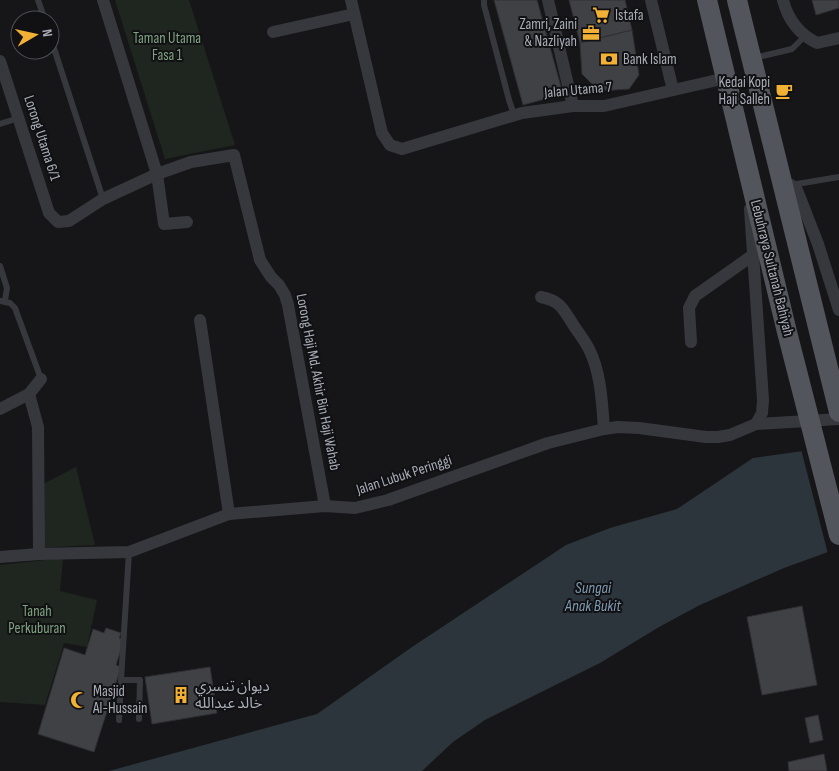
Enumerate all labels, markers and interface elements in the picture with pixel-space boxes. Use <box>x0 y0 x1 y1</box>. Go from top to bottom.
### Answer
supermarket icon: Istafa <box>591 5 611 25</box>
place label: Istafa <box>615 6 644 25</box>
north arrow <box>10 10 60 60</box>
place label: Zamri, Zaini & Nazliyah <box>519 15 577 51</box>
office icon: Zamri, Zaini & Nazliyah <box>581 23 601 43</box>
text: N <box>38 28 56 38</box>
park label: Taman Utama Fasa 1 <box>133 29 201 65</box>
bank icon: Bank Islam <box>599 49 619 69</box>
place label: Bank Islam <box>623 50 677 69</box>
place label: Kedai Kopi Haji Salleh <box>718 73 770 109</box>
street label: Jalan Utama 7 <box>542 78 613 103</box>
cafe icon: Kedai Kopi Haji Salleh <box>774 81 794 101</box>
street label: Lorong Utama 6/1 <box>19 93 65 184</box>
street label: Lebuhraya Sultanah Bahiyah <box>746 198 798 338</box>
street label: Lorong Haji Md. Akhir Bin Haji Wahab <box>292 292 344 472</box>
street label: Jalan Lubuk Peringgi <box>353 451 454 500</box>
water label: Sungai Anak Bukit <box>564 579 622 616</box>
park label: Tanah Perkuburan <box>8 602 66 638</box>
place label: دیوان تنسري خالد عبدالله <box>195 677 270 713</box>
place label: Masjid Al-Hussain <box>92 682 147 718</box>
building icon: دیوان تنسري خالد عبدالله <box>171 685 191 705</box>
mosque icon: Masjid Al-Hussain <box>69 690 89 710</box>

